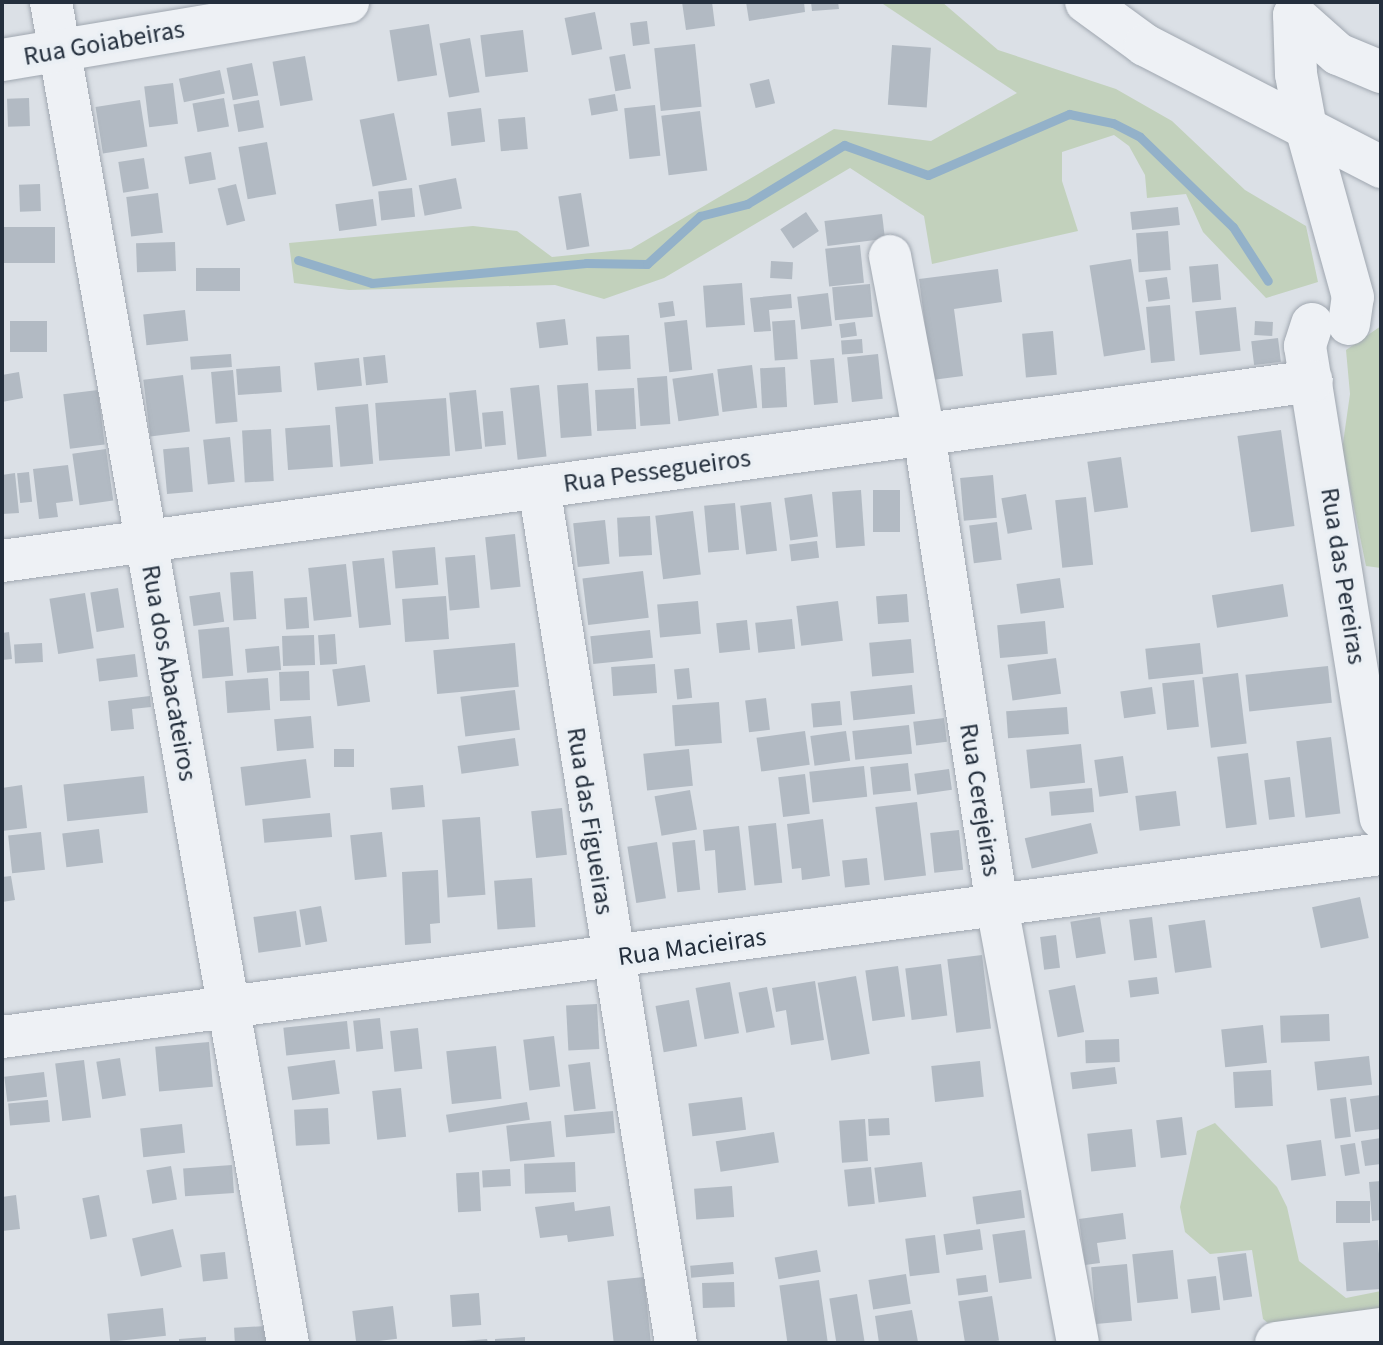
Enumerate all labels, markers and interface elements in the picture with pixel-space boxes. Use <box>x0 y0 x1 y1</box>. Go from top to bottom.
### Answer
street label: Rua Goiabeiras <box>21 13 187 73</box>
street label: Rua Pessegueiros <box>561 442 753 500</box>
street label: Rua das Pereiras <box>1314 485 1372 667</box>
street label: Rua dos Abacateiros <box>135 563 203 783</box>
street label: Rua Cerejeiras <box>952 721 1008 879</box>
street label: Rua das Figueiras <box>560 725 620 917</box>
street label: Rua Macieiras <box>616 921 768 973</box>

